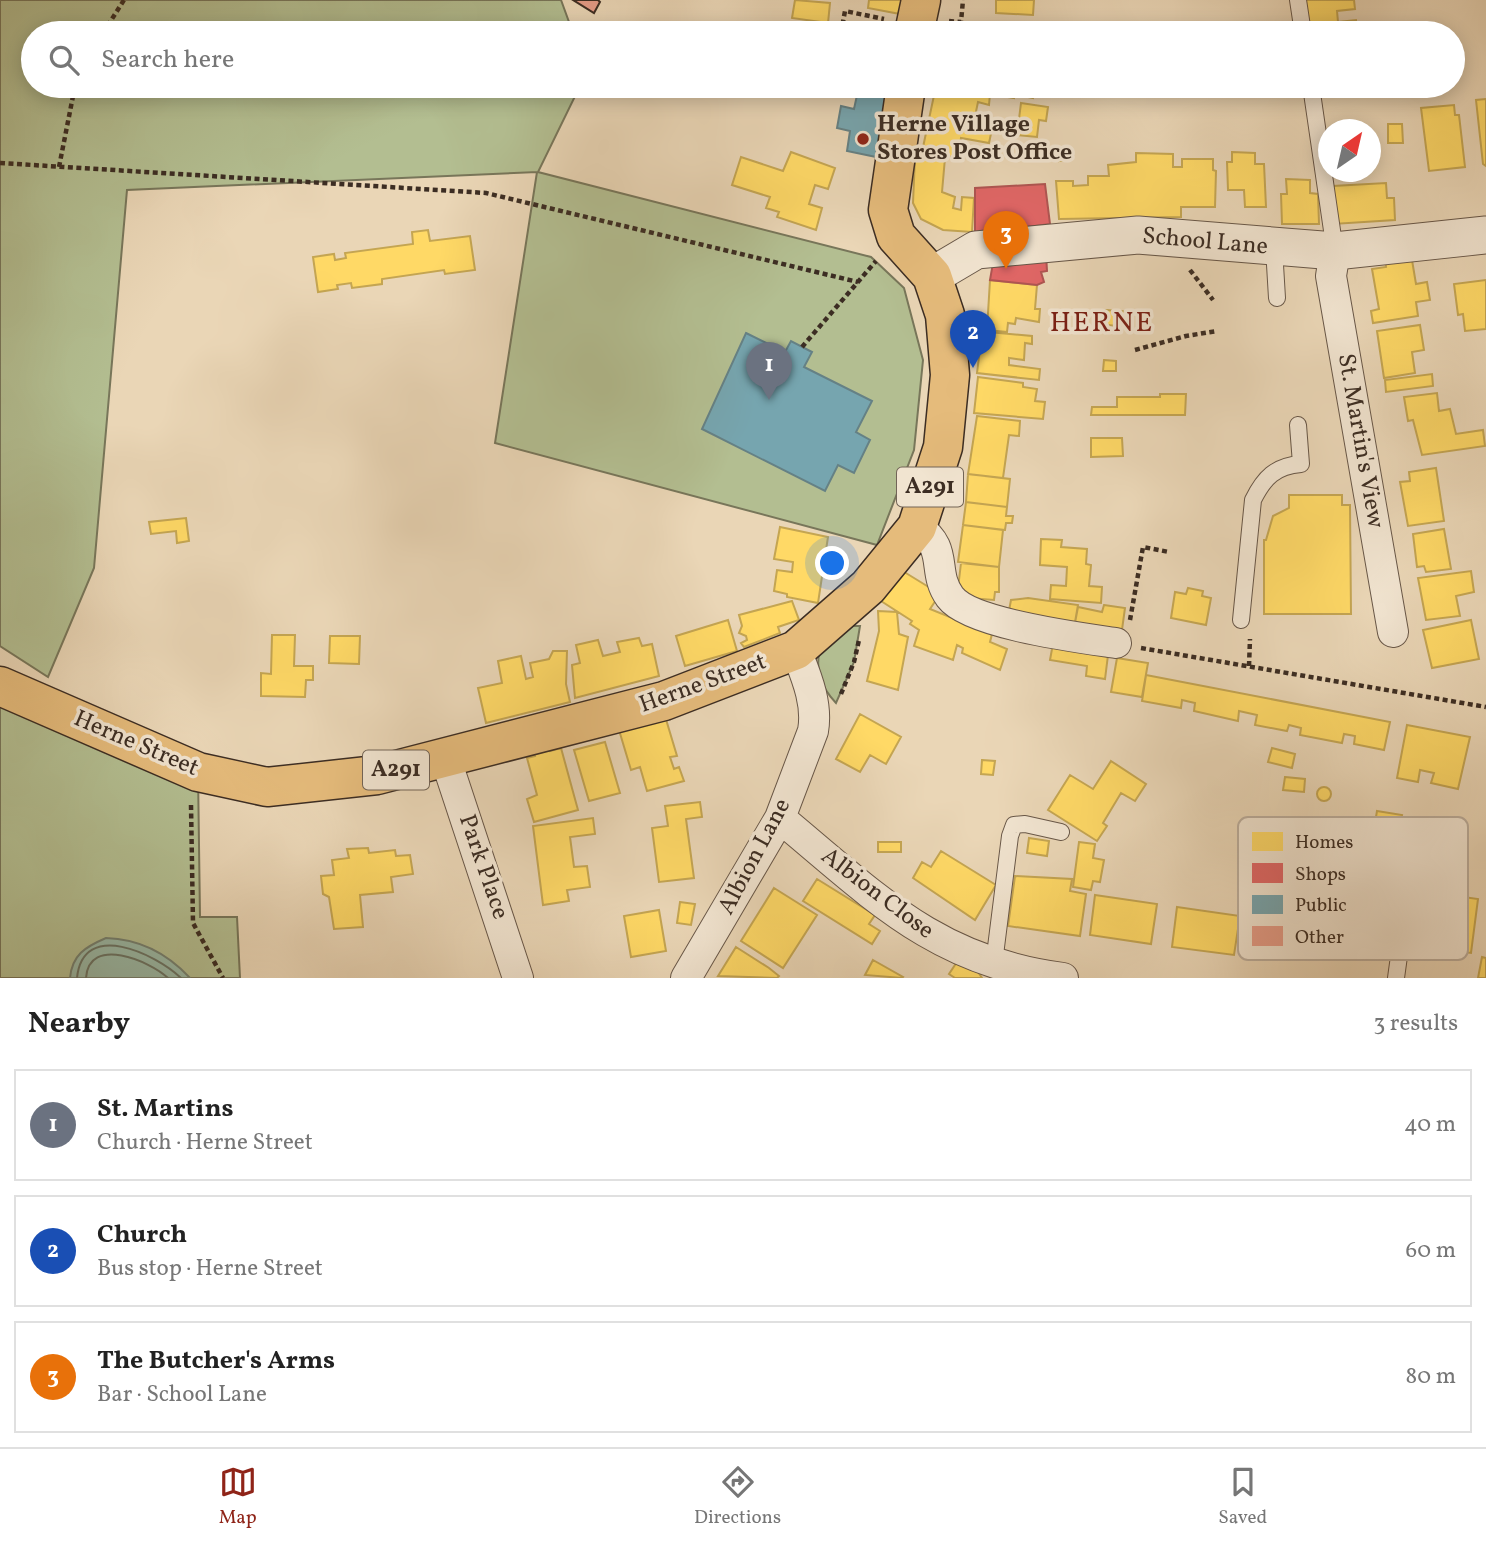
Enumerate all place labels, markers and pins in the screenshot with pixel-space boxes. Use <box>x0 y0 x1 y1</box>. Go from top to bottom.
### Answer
place label: Herne Village Stores Post Office <box>877 108 1072 170</box>
marker: Herne Village Stores Post Office <box>855 131 871 147</box>
pin: 3 <box>983 211 1029 269</box>
pin: 2 <box>950 310 996 368</box>
pin: 1 <box>746 342 792 400</box>

